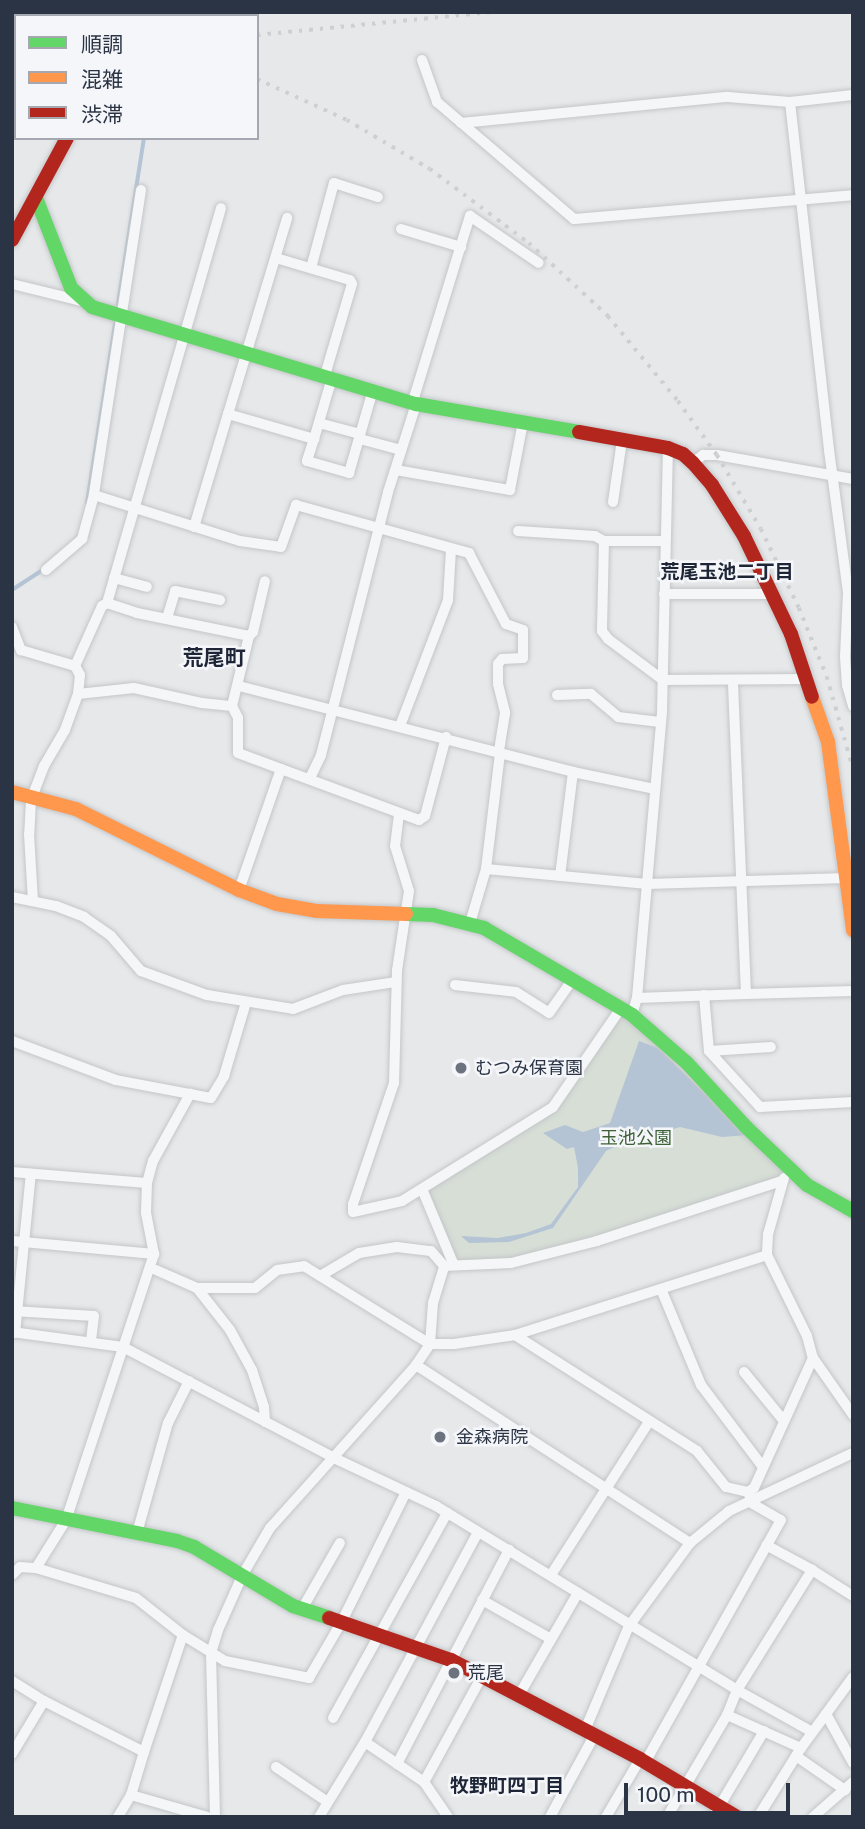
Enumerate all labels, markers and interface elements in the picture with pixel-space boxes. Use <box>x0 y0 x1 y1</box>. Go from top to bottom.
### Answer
legend <box>14 14 259 140</box>
text: 順調 <box>81 32 123 57</box>
text: 混雑 <box>81 67 123 92</box>
text: 渋滞 <box>81 102 123 127</box>
district label: 荒尾玉池二丁目 <box>661 561 793 583</box>
district label: 荒尾町 <box>183 645 245 671</box>
place label: むつみ保育園 <box>475 1057 583 1079</box>
marker: むつみ保育園 <box>453 1060 469 1076</box>
park label: 玉池公園 <box>600 1127 672 1149</box>
place label: 金森病院 <box>456 1426 528 1448</box>
marker: 金森病院 <box>430 1427 450 1447</box>
place label: 荒尾 <box>468 1662 504 1684</box>
marker: 荒尾 <box>446 1665 462 1681</box>
scale bar <box>627 1770 793 1814</box>
district label: 牧野町四丁目 <box>450 1775 564 1797</box>
text: 100 m <box>637 1782 694 1807</box>

